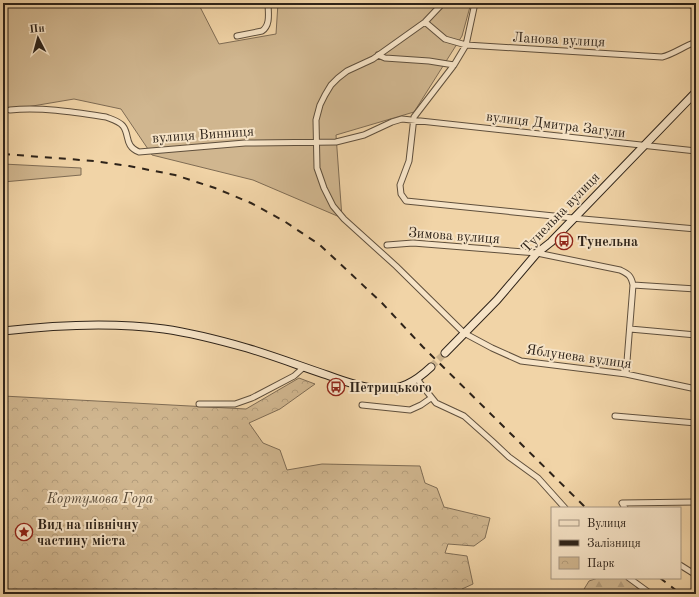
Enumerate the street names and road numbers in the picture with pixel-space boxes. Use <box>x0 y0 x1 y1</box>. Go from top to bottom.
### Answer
street label: Ланова вулиця <box>512 31 606 49</box>
street label: вулиця Дмитра Загули <box>485 109 626 140</box>
street label: вулиця Винниця <box>152 124 254 146</box>
street label: Тунельна вулиця <box>519 170 603 256</box>
street label: Зимова вулиця <box>408 226 500 246</box>
street label: Яблунева вулиця <box>525 343 633 371</box>

